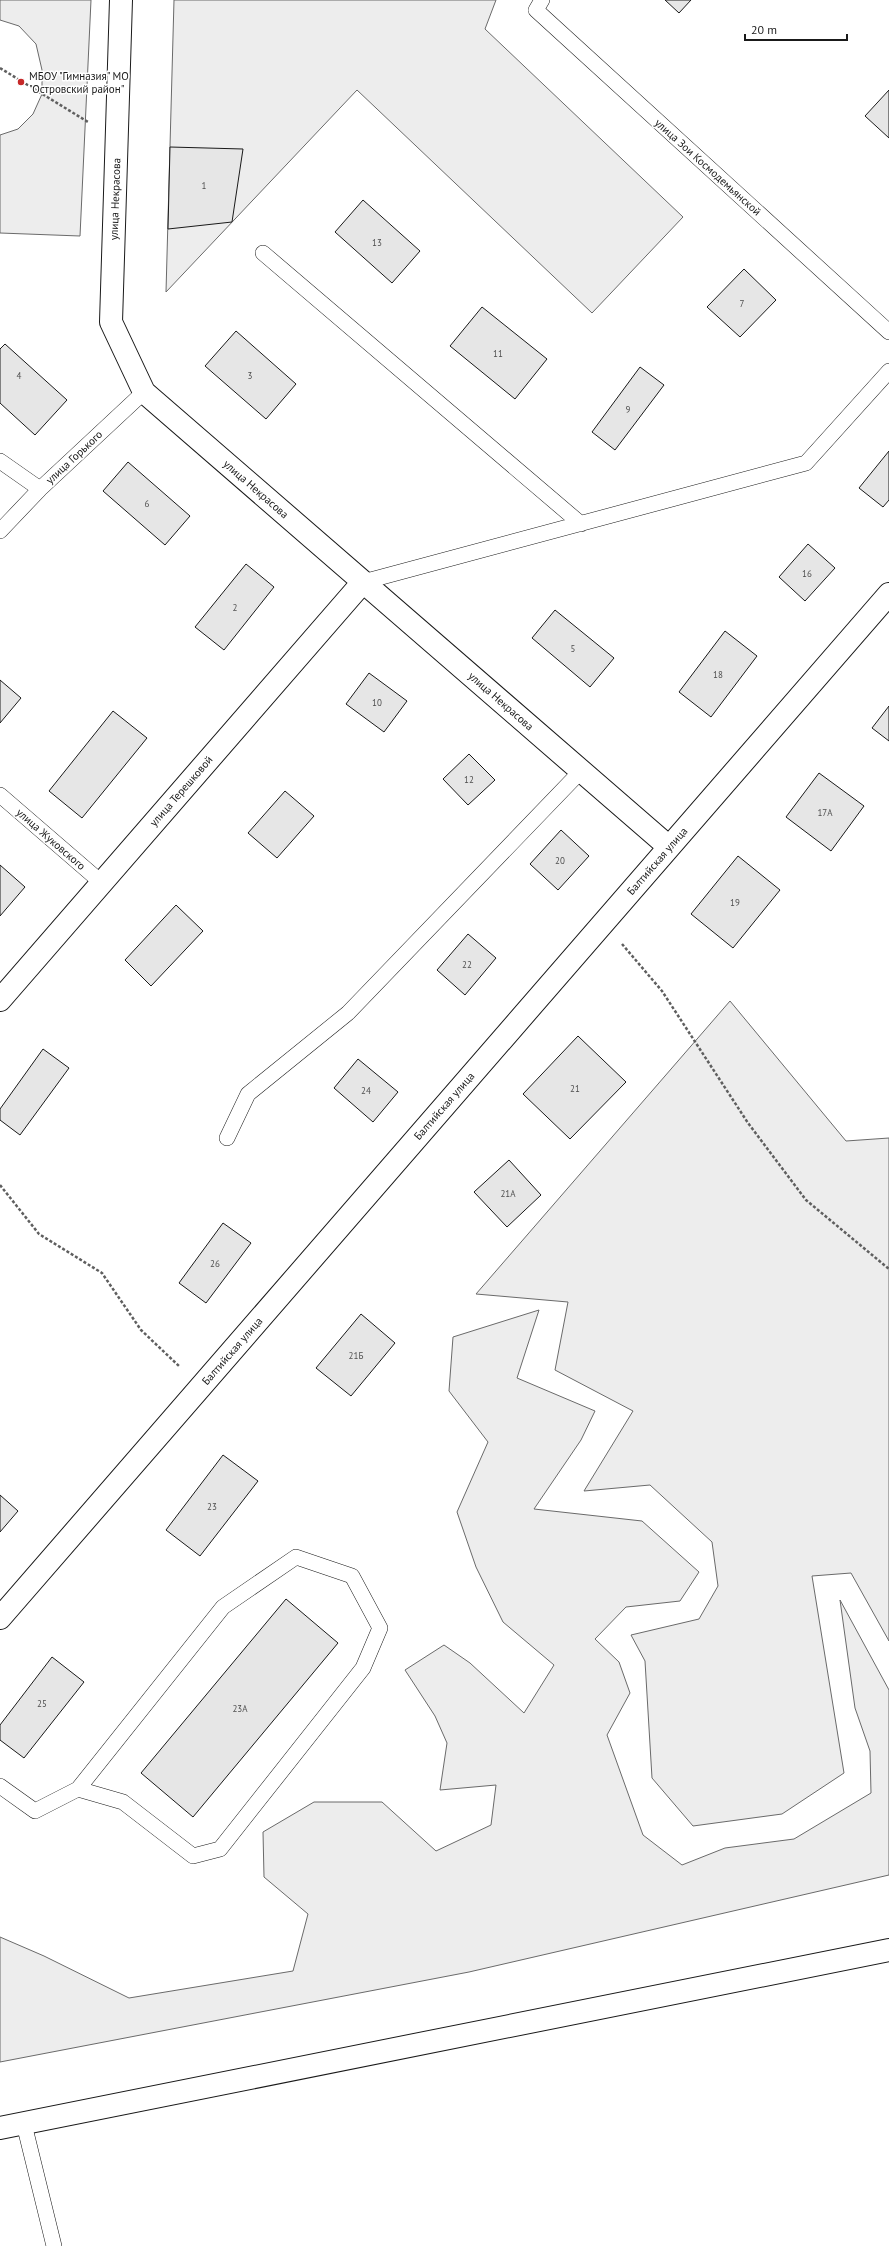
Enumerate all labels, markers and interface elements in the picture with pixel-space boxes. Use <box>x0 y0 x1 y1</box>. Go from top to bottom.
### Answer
scale bar <box>745 16 847 42</box>
text: 20 m <box>751 22 777 37</box>
place label: МБОУ "Гимназия" МО "Островский район" <box>29 69 129 96</box>
marker: МБОУ "Гимназия" МО "Островский район" <box>16 77 26 87</box>
street label: улица Зои Космодемьянской <box>652 115 764 219</box>
street label: улица Некрасова <box>107 158 123 240</box>
house number: 1 <box>202 180 207 191</box>
house number: 13 <box>372 237 382 248</box>
house number: 7 <box>740 298 745 309</box>
house number: 11 <box>493 348 503 359</box>
house number: 4 <box>17 370 22 381</box>
house number: 3 <box>248 370 253 381</box>
house number: 9 <box>626 404 631 415</box>
street label: улица Горького <box>43 427 105 487</box>
street label: улица Некрасова <box>220 457 292 521</box>
house number: 6 <box>145 498 150 509</box>
house number: 16 <box>802 568 812 579</box>
house number: 2 <box>233 602 238 613</box>
house number: 5 <box>571 643 576 654</box>
street label: улица Некрасова <box>465 669 537 733</box>
house number: 18 <box>713 669 723 680</box>
house number: 10 <box>372 697 382 708</box>
street label: улица Терешковой <box>147 753 215 829</box>
house number: 12 <box>464 774 474 785</box>
street label: улица Жуковского <box>13 805 89 873</box>
house number: 17А <box>817 807 833 818</box>
street label: Балтийская улица <box>624 824 690 898</box>
house number: 20 <box>555 855 565 866</box>
house number: 19 <box>730 897 740 908</box>
house number: 22 <box>462 959 472 970</box>
street label: Балтийская улица <box>411 1069 477 1143</box>
house number: 21 <box>570 1083 580 1094</box>
house number: 24 <box>361 1085 371 1096</box>
house number: 21А <box>500 1188 516 1199</box>
house number: 26 <box>210 1258 220 1269</box>
street label: Балтийская улица <box>199 1314 265 1388</box>
house number: 21Б <box>349 1350 363 1361</box>
house number: 23 <box>207 1501 217 1512</box>
house number: 25 <box>37 1698 47 1709</box>
house number: 23А <box>232 1703 248 1714</box>

